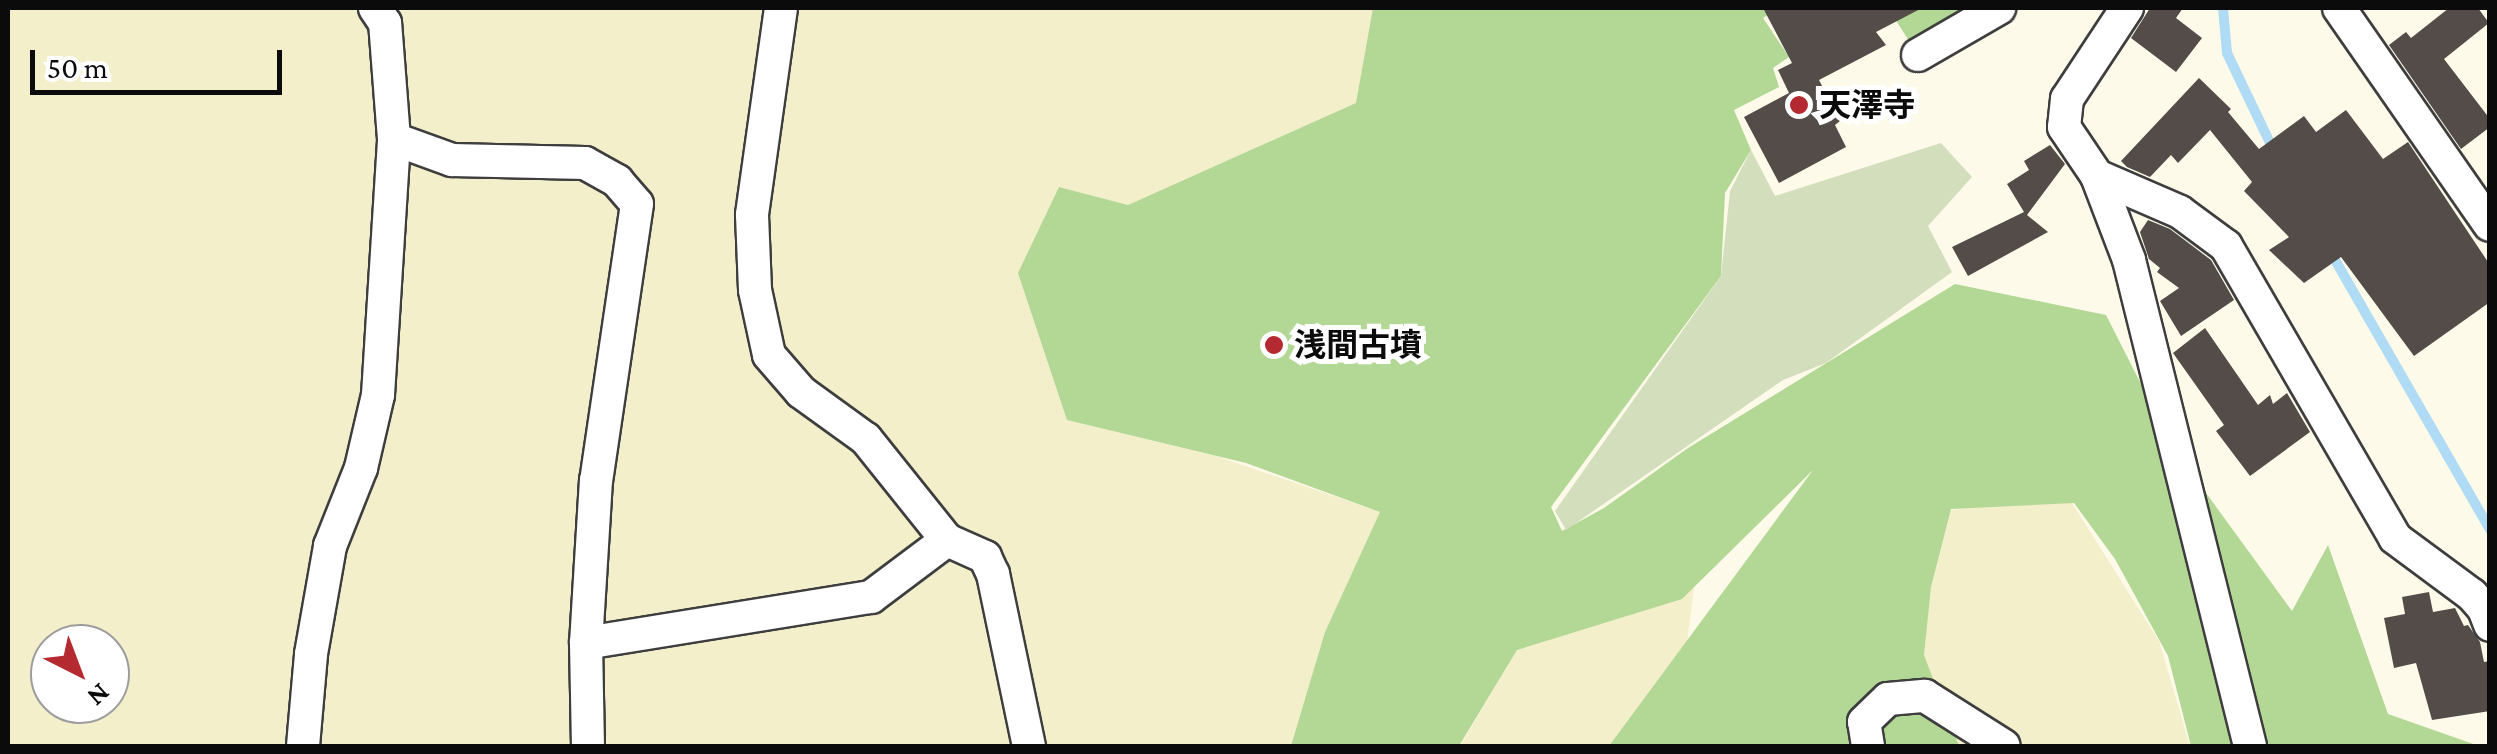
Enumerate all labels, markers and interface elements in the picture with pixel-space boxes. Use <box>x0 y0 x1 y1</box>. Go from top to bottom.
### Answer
scale bar <box>35 30 288 92</box>
text: 50 m <box>47 51 108 84</box>
place label: 天澤寺 <box>1819 86 1915 124</box>
marker: 天澤寺 <box>1788 94 1810 116</box>
place label: 浅間古墳 <box>1294 326 1422 364</box>
marker: 浅間古墳 <box>1263 334 1285 356</box>
north arrow <box>30 624 130 724</box>
text: N <box>82 677 117 713</box>

